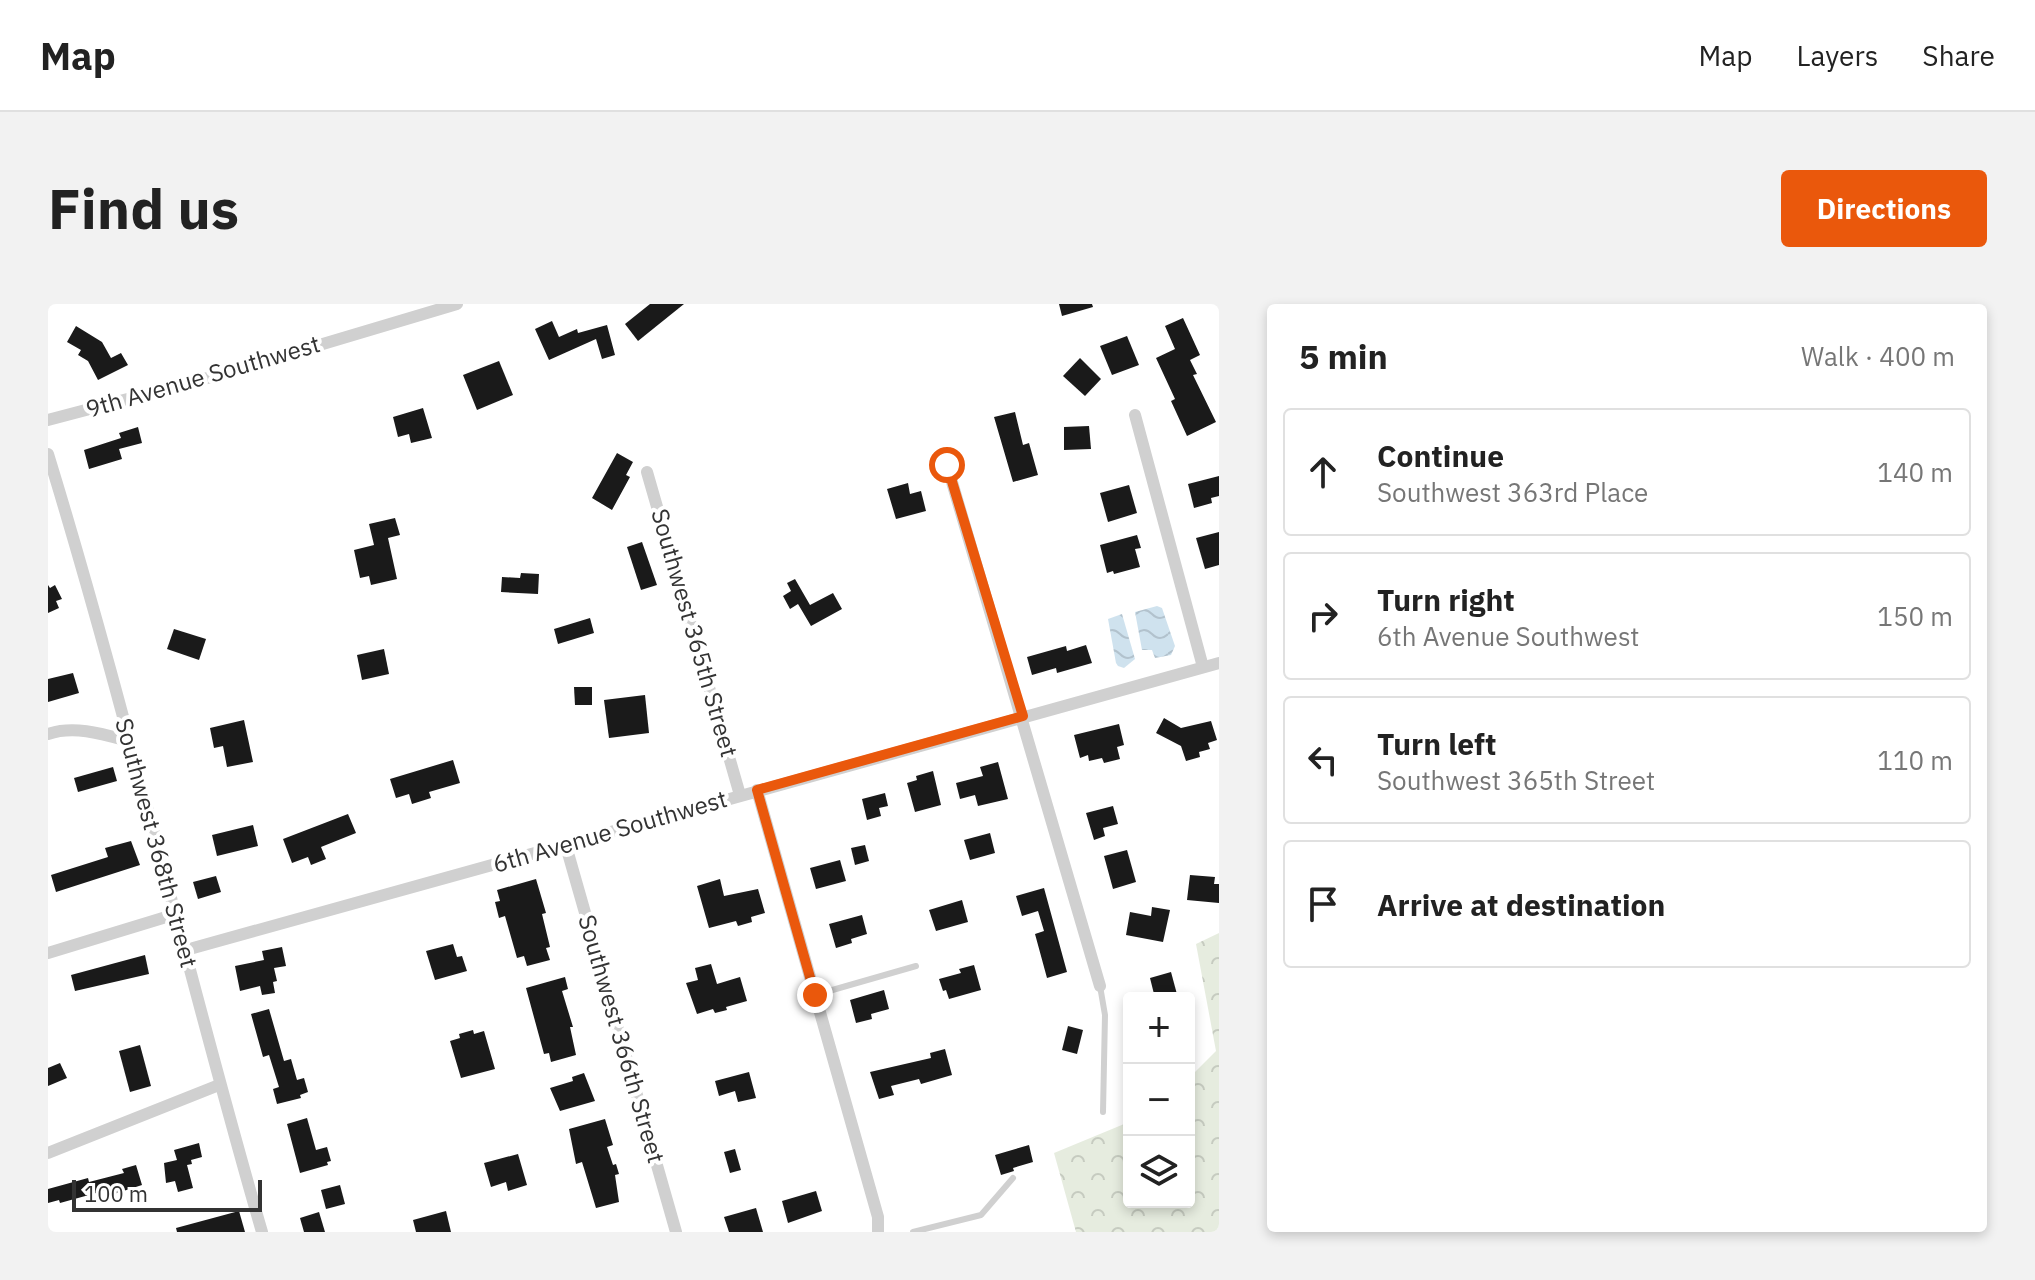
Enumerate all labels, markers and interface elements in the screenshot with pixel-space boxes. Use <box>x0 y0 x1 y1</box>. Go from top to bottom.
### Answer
text: Map <box>40 31 116 80</box>
text: Map <box>1698 37 1752 74</box>
text: Layers <box>1796 37 1878 74</box>
text: Share <box>1922 37 1995 74</box>
button: Directions <box>1781 170 1987 247</box>
text: Find us <box>48 172 239 244</box>
street label: 9th Avenue Southwest <box>82 327 324 425</box>
text: 5 min <box>1299 334 1388 378</box>
text: Walk · 400 m <box>1801 339 1955 373</box>
text: Continue <box>1377 436 1504 475</box>
route start <box>929 447 965 483</box>
icon: ahead <box>1301 450 1345 494</box>
text: 140 m <box>1877 455 1953 489</box>
text: Southwest 363rd Place <box>1377 475 1648 509</box>
street label: Southwest 365th Street <box>644 505 746 761</box>
text: Turn right <box>1377 580 1515 619</box>
icon: right <box>1301 594 1345 638</box>
text: 150 m <box>1877 599 1953 633</box>
text: 6th Avenue Southwest <box>1377 619 1640 653</box>
street label: Southwest 368th Street <box>108 715 206 971</box>
text: Turn left <box>1377 724 1496 763</box>
icon: left <box>1301 738 1345 782</box>
text: 110 m <box>1877 743 1953 777</box>
text: Southwest 365th Street <box>1377 763 1655 797</box>
street label: 6th Avenue Southwest <box>489 782 731 880</box>
icon: arrive <box>1301 882 1345 926</box>
text: Arrive at destination <box>1377 885 1665 924</box>
street label: Southwest 366th Street <box>571 911 673 1167</box>
route end <box>797 977 833 1013</box>
map controls <box>1123 992 1195 1208</box>
button: + <box>1123 992 1195 1064</box>
button: − <box>1123 1064 1195 1136</box>
button: layers <box>1123 1136 1195 1208</box>
scale bar <box>72 1176 262 1212</box>
text: 100 m <box>84 1179 148 1208</box>

